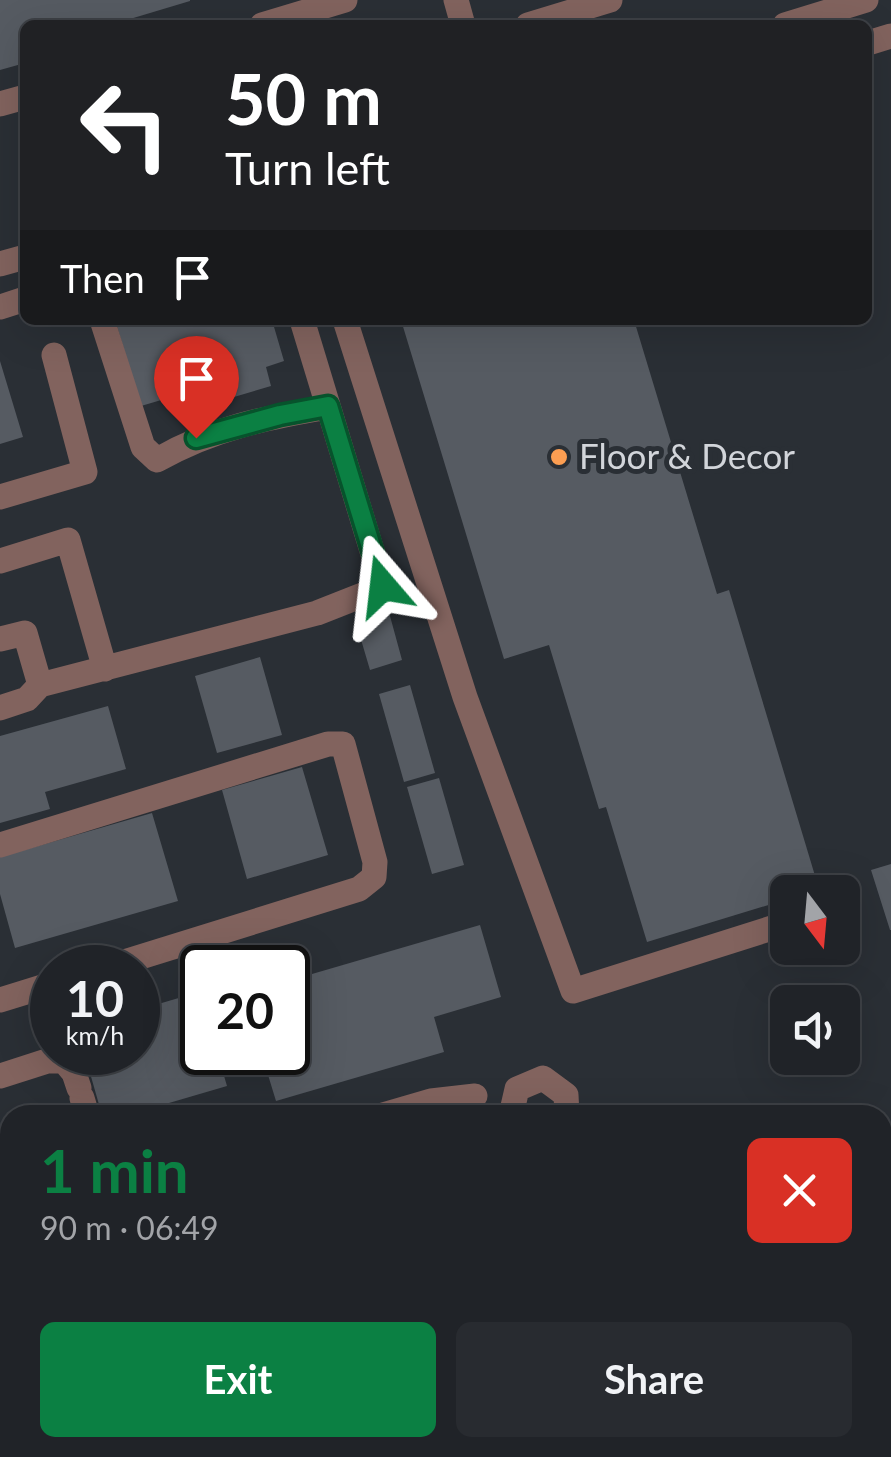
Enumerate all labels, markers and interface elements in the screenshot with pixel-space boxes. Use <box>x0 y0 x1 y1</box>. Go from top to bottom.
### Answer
text: 50 m <box>225 56 382 140</box>
icon: left <box>60 60 190 190</box>
text: Turn left <box>225 141 390 195</box>
icon: arrive <box>165 250 220 305</box>
text: Then <box>60 255 145 301</box>
pin <box>154 336 239 439</box>
icon: arrive <box>169 351 224 406</box>
place label: Floor & Decor <box>579 434 795 476</box>
marker: Floor & Decor <box>548 446 570 468</box>
position arrow <box>331 534 435 638</box>
north arrow <box>770 875 860 965</box>
map controls <box>770 875 860 1075</box>
speed limit sign: 20 <box>180 945 310 1075</box>
text: 10 <box>66 968 124 1028</box>
button: sound <box>770 985 860 1075</box>
text: km/h <box>66 1020 124 1050</box>
text: 1 min <box>40 1134 189 1206</box>
button: close <box>747 1138 852 1243</box>
text: 90 m · 06:49 <box>40 1208 219 1247</box>
button: Exit <box>40 1322 436 1437</box>
button: Share <box>456 1322 852 1437</box>

